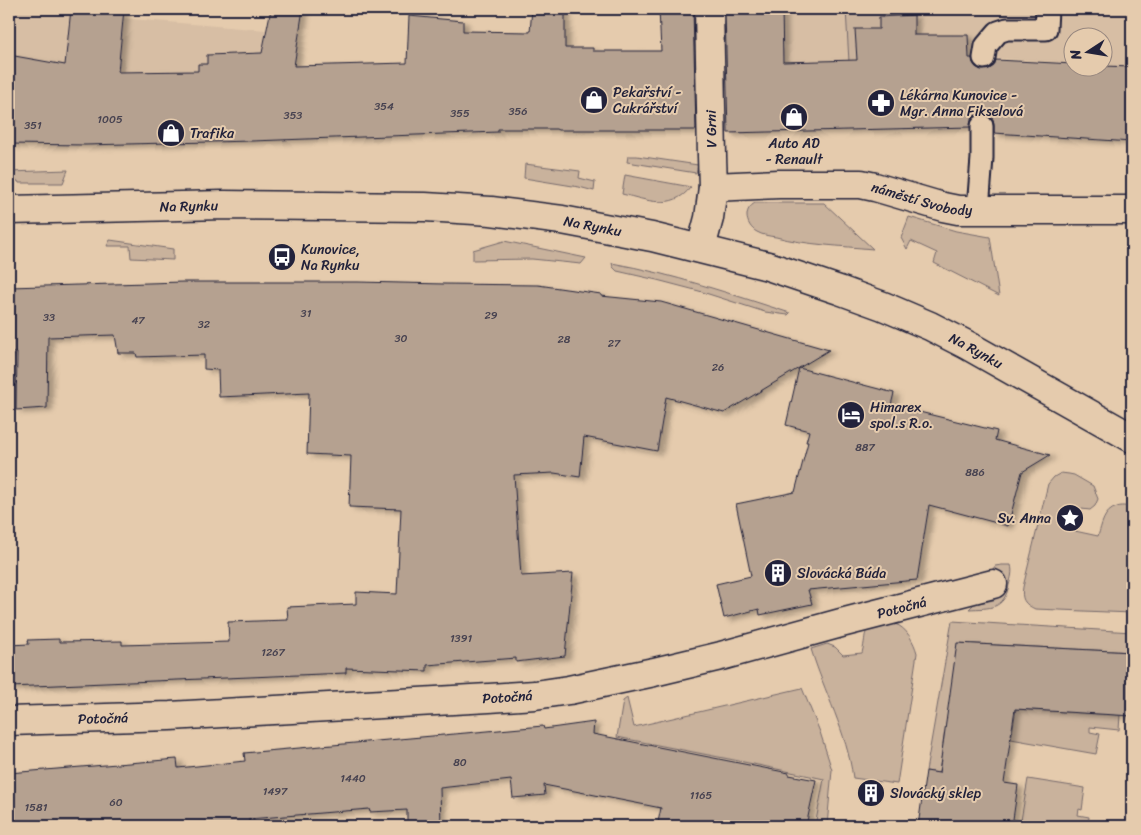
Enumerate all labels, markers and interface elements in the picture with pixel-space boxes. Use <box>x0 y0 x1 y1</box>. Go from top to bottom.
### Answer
north arrow <box>1064 28 1114 78</box>
text: N <box>1062 47 1089 63</box>
place label: Pekařství - Cukrářství <box>613 80 682 121</box>
place label: Lékárna Kunovice - Mgr. Anna Fikselová <box>900 83 1023 124</box>
shop icon: Pekařství - Cukrářství <box>579 85 609 115</box>
pharmacy icon: Lékárna Kunovice - Mgr. Anna Fikselová <box>866 88 896 118</box>
house number: 354 <box>374 97 394 116</box>
house number: 356 <box>508 102 528 121</box>
shop icon: Auto AD - Renault <box>779 102 809 132</box>
house number: 355 <box>450 104 470 123</box>
house number: 353 <box>284 106 302 125</box>
street label: V Grni <box>699 109 724 148</box>
house number: 1005 <box>97 110 123 129</box>
house number: 351 <box>24 116 42 135</box>
shop icon: Trafika <box>156 118 186 148</box>
place label: Trafika <box>190 121 235 146</box>
place label: Auto AD - Renault <box>765 131 824 172</box>
street label: náměstí Svobody <box>868 175 973 223</box>
street label: Na Rynku <box>159 193 219 219</box>
street label: Na Rynku <box>561 209 624 244</box>
place label: Kunovice, Na Rynku <box>301 237 360 278</box>
bus stop icon: Kunovice, Na Rynku <box>267 242 297 272</box>
house number: 31 <box>301 304 312 323</box>
house number: 29 <box>484 306 498 325</box>
house number: 33 <box>43 308 55 327</box>
house number: 47 <box>131 311 145 330</box>
house number: 32 <box>198 315 211 334</box>
street label: Na Rynku <box>944 326 1008 376</box>
house number: 30 <box>395 329 408 348</box>
house number: 28 <box>558 330 571 349</box>
house number: 27 <box>608 334 621 353</box>
house number: 26 <box>712 358 724 377</box>
place label: Himarex spol.s R.o. <box>869 395 933 436</box>
hotel icon: Himarex spol.s R.o. <box>836 400 866 430</box>
house number: 887 <box>855 438 875 457</box>
house number: 886 <box>965 463 985 482</box>
place icon: Sv. Anna <box>1055 503 1085 533</box>
place label: Sv. Anna <box>998 506 1051 531</box>
building icon: Slovácká Búda <box>763 558 793 588</box>
place label: Slovácká Búda <box>797 561 886 586</box>
street label: Potočná <box>874 590 929 626</box>
house number: 1391 <box>450 629 472 648</box>
house number: 1267 <box>261 643 286 662</box>
street label: Potočná <box>482 683 533 711</box>
street label: Potočná <box>77 705 129 732</box>
house number: 80 <box>453 753 467 772</box>
house number: 1440 <box>340 769 366 788</box>
building icon: Slovácký sklep <box>856 778 886 808</box>
place label: Slovácký sklep <box>890 781 982 806</box>
house number: 1497 <box>263 782 288 801</box>
house number: 1165 <box>690 786 712 805</box>
house number: 60 <box>109 793 123 812</box>
house number: 1581 <box>25 798 48 817</box>

